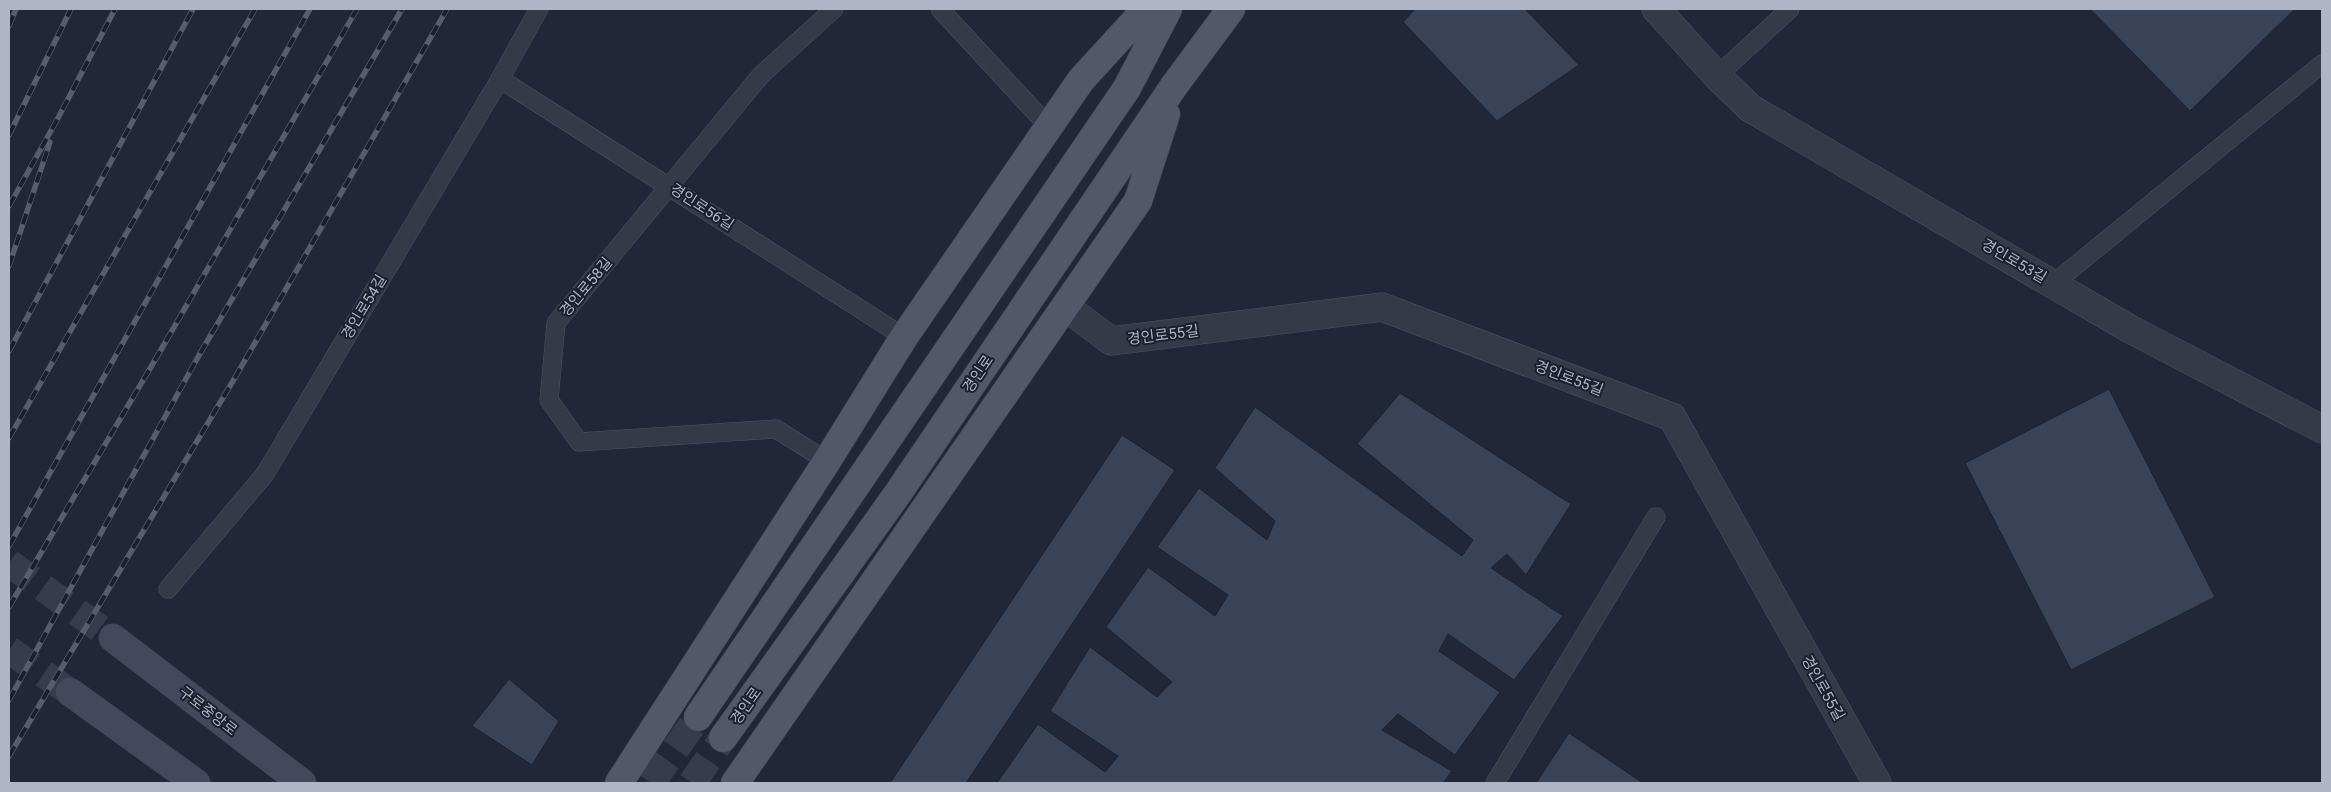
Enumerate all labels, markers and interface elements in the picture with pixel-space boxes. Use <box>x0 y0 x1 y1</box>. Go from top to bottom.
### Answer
street label: 경인로56길 <box>667 180 737 234</box>
street label: 경인로53길 <box>1978 235 2050 287</box>
street label: 경인로58길 <box>556 254 616 320</box>
street label: 경인로54길 <box>338 271 390 343</box>
street label: 경인로55길 <box>1126 322 1200 348</box>
street label: 경인로 <box>959 352 997 396</box>
street label: 경인로55길 <box>1532 357 1606 399</box>
street label: 경인로55길 <box>1798 652 1848 724</box>
street label: 구로중앙로 <box>175 683 241 739</box>
street label: 경인로 <box>727 684 765 728</box>

